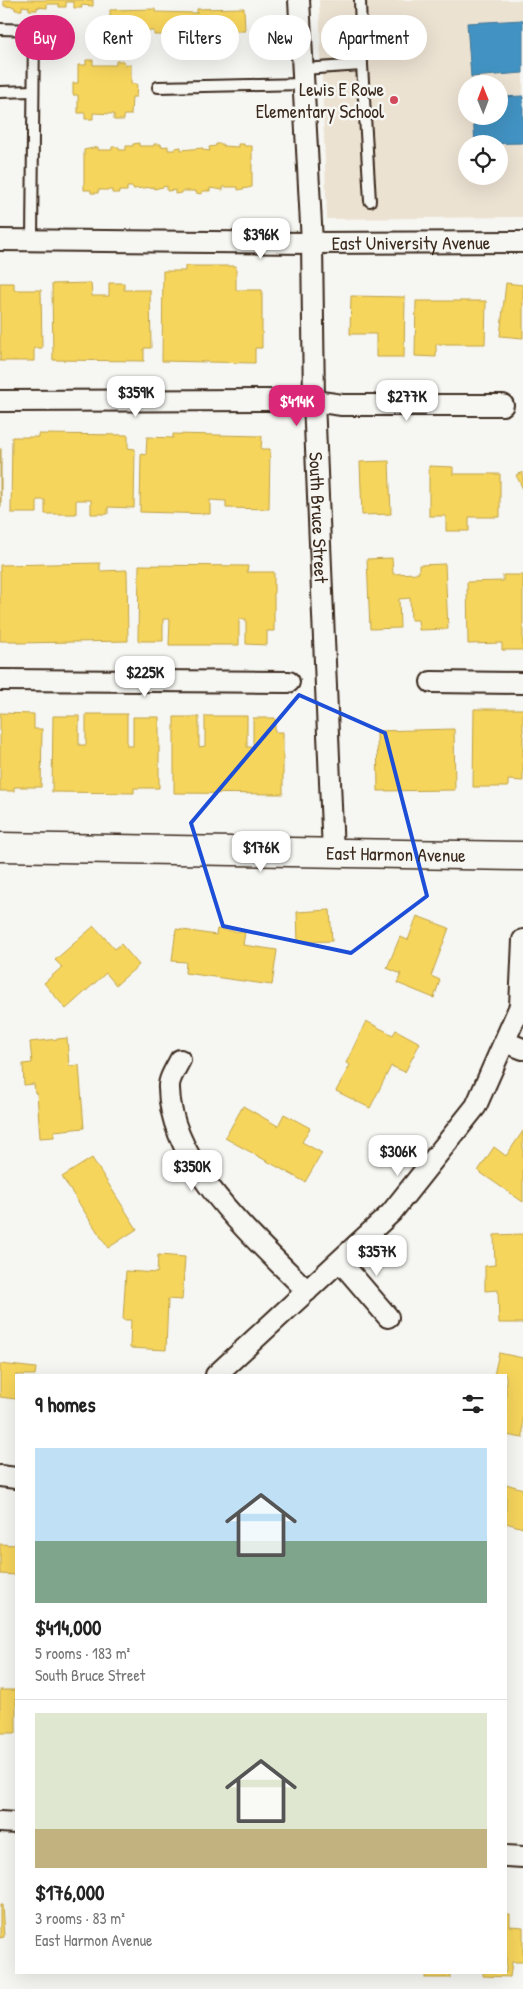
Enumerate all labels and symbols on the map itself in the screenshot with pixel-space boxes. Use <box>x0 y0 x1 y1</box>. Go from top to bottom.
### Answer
north arrow <box>458 75 508 125</box>
place label: Lewis E Rowe Elementary School <box>256 76 385 124</box>
marker: Lewis E Rowe Elementary School <box>388 94 400 106</box>
pin: $396K <box>226 218 296 260</box>
street label: East University Avenue <box>332 229 491 256</box>
pin: $359K <box>101 376 171 418</box>
pin: $277K <box>372 380 442 422</box>
pin: $414K <box>262 384 332 427</box>
street label: South Bruce Street <box>303 452 335 584</box>
pin: $225K <box>110 656 180 698</box>
pin: $176K <box>226 830 296 873</box>
street label: East Harmon Avenue <box>326 840 466 868</box>
pin: $306K <box>363 1134 433 1177</box>
pin: $350K <box>157 1150 227 1192</box>
pin: $357K <box>342 1234 412 1277</box>

